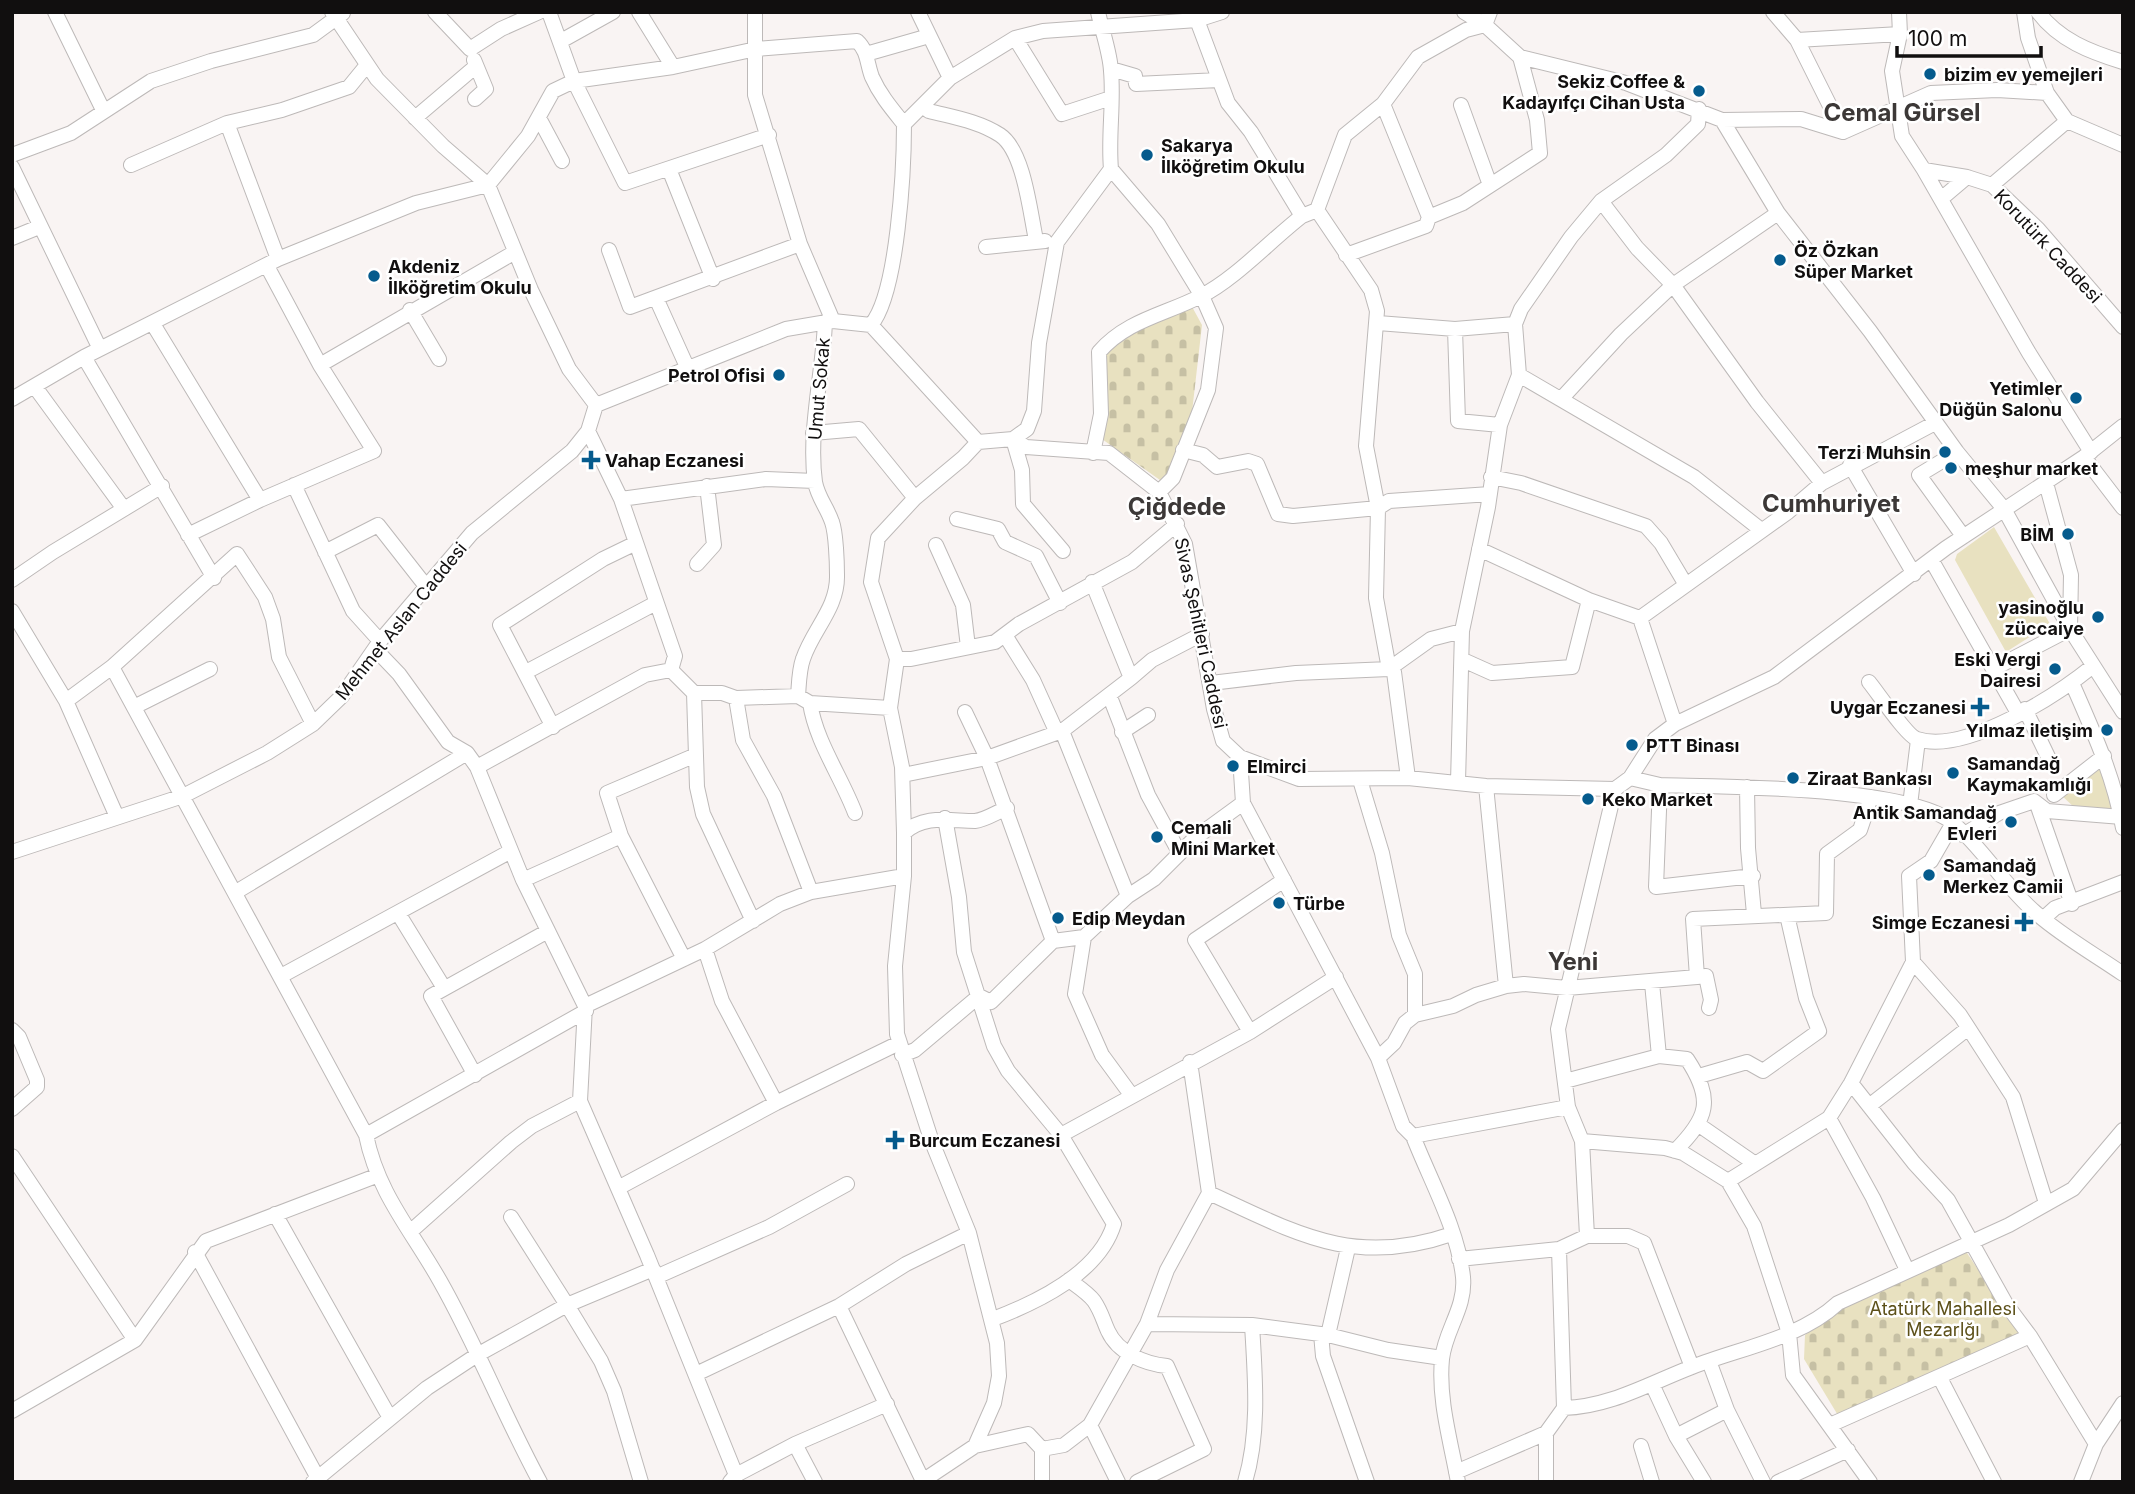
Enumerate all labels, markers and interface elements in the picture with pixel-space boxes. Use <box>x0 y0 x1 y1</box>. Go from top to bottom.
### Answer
scale bar <box>1897 14 2040 58</box>
text: 100 m <box>1908 26 1967 51</box>
place label: bizim ev yemejleri <box>1944 64 2103 85</box>
marker: bizim ev yemejleri <box>1922 66 1938 82</box>
place label: Sekiz Coffee & Kadayıfçı Cihan Usta <box>1502 71 1685 113</box>
marker: Sekiz Coffee & Kadayıfçı Cihan Usta <box>1691 83 1707 99</box>
district label: Cemal Gürsel <box>1823 98 1981 127</box>
place label: Sakarya İlköğretim Okulu <box>1161 135 1305 177</box>
marker: Sakarya İlköğretim Okulu <box>1139 147 1155 163</box>
street label: Korutürk Caddesi <box>1990 185 2106 307</box>
place label: Öz Özkan Süper Market <box>1794 240 1913 282</box>
marker: Öz Özkan Süper Market <box>1772 252 1788 268</box>
place label: Akdeniz İlköğretim Okulu <box>388 256 532 298</box>
marker: Akdeniz İlköğretim Okulu <box>366 268 382 284</box>
street label: Umut Sokak <box>804 337 834 441</box>
place label: Petrol Ofisi <box>668 365 765 386</box>
marker: Petrol Ofisi <box>771 367 787 383</box>
place label: Yetimler Düğün Salonu <box>1939 378 2062 420</box>
marker: Yetimler Düğün Salonu <box>2068 390 2084 406</box>
place label: Terzi Muhsin <box>1818 442 1931 463</box>
marker: Terzi Muhsin <box>1937 444 1953 460</box>
place label: Vahap Eczanesi <box>605 450 744 471</box>
marker: Vahap Eczanesi <box>583 452 599 468</box>
place label: meşhur market <box>1965 458 2098 479</box>
marker: meşhur market <box>1943 460 1959 476</box>
district label: Cumhuriyet <box>1762 489 1900 518</box>
district label: Çiğdede <box>1128 492 1226 521</box>
place label: BİM <box>2020 524 2054 545</box>
marker: BİM <box>2060 526 2076 542</box>
street label: Sivas Şehitleri Caddesi <box>1171 536 1231 730</box>
street label: Mehmet Aslan Caddesi <box>331 538 471 704</box>
place label: yasinoğlu züccaiye <box>1998 597 2084 639</box>
marker: yasinoğlu züccaiye <box>2090 609 2106 625</box>
place label: Eski Vergi Dairesi <box>1954 649 2041 691</box>
marker: Eski Vergi Dairesi <box>2047 661 2063 677</box>
place label: Uygar Eczanesi <box>1830 697 1966 718</box>
marker: Uygar Eczanesi <box>1972 699 1988 715</box>
place label: Yılmaz iletişim <box>1966 720 2093 741</box>
marker: Yılmaz iletişim <box>2099 722 2115 738</box>
place label: PTT Binası <box>1646 735 1739 756</box>
marker: PTT Binası <box>1624 737 1640 753</box>
place label: Samandağ Kaymakamlığı <box>1967 753 2091 795</box>
place label: Elmirci <box>1247 756 1306 777</box>
marker: Elmirci <box>1225 758 1241 774</box>
marker: Samandağ Kaymakamlığı <box>1945 765 1961 781</box>
place label: Ziraat Bankası <box>1807 768 1932 789</box>
marker: Ziraat Bankası <box>1785 770 1801 786</box>
place label: Keko Market <box>1602 789 1713 810</box>
marker: Keko Market <box>1580 791 1596 807</box>
place label: Antik Samandağ Evleri <box>1853 802 1997 844</box>
marker: Antik Samandağ Evleri <box>2003 814 2019 830</box>
place label: Cemali Mini Market <box>1171 817 1276 859</box>
marker: Cemali Mini Market <box>1149 829 1165 845</box>
place label: Samandağ Merkez Camii <box>1943 855 2063 897</box>
marker: Samandağ Merkez Camii <box>1921 867 1937 883</box>
place label: Türbe <box>1293 893 1345 914</box>
marker: Türbe <box>1271 895 1287 911</box>
place label: Edip Meydan <box>1072 908 1185 929</box>
marker: Edip Meydan <box>1050 910 1066 926</box>
place label: Simge Eczanesi <box>1872 912 2010 933</box>
marker: Simge Eczanesi <box>2016 914 2032 930</box>
district label: Yeni <box>1548 947 1598 976</box>
place label: Burcum Eczanesi <box>909 1130 1060 1151</box>
marker: Burcum Eczanesi <box>887 1132 903 1148</box>
park label: Atatürk Mahallesi Mezarlğı <box>1870 1298 2016 1340</box>

